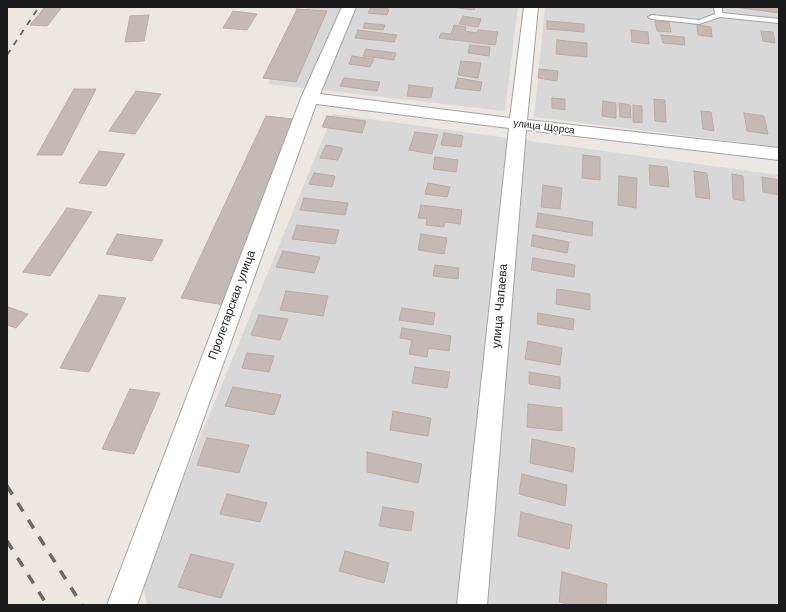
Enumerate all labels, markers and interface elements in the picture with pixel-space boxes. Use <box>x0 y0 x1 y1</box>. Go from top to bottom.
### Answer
street label: улица Щорса <box>513 117 575 137</box>
street label: Пролетарская улица <box>205 248 259 362</box>
street label: улица Чапаева <box>489 263 511 349</box>

